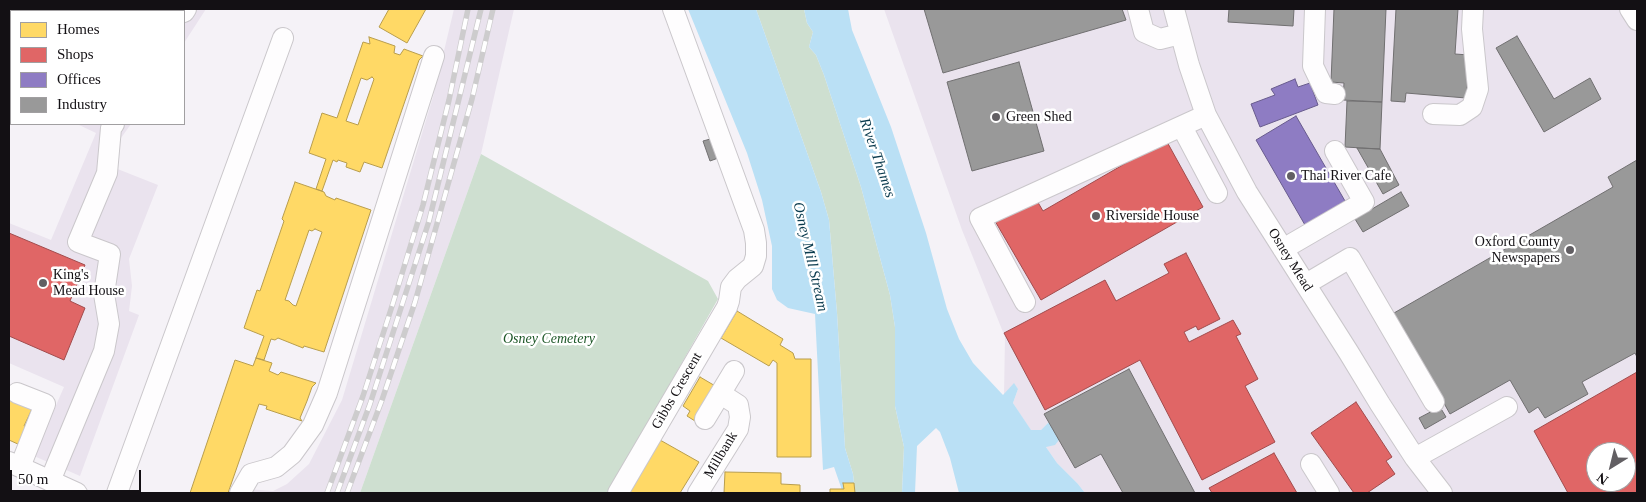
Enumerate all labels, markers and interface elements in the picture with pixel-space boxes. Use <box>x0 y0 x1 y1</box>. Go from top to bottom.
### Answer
legend <box>10 10 185 125</box>
text: Homes <box>57 21 100 37</box>
text: Shops <box>57 46 94 62</box>
text: Offices <box>57 71 101 87</box>
text: Industry <box>57 96 107 112</box>
place label: Green Shed <box>1006 109 1072 125</box>
marker: Green Shed <box>990 111 1002 123</box>
water label: River Thames <box>855 116 899 200</box>
place label: Thai River Cafe <box>1301 168 1391 184</box>
marker: Thai River Cafe <box>1285 170 1297 182</box>
water label: Osney Mill Stream <box>789 200 831 314</box>
place label: Riverside House <box>1106 208 1199 224</box>
marker: Riverside House <box>1090 210 1102 222</box>
street label: Osney Mead <box>1264 225 1316 295</box>
place label: Oxford County Newspapers <box>1475 234 1560 266</box>
marker: Oxford County Newspapers <box>1564 244 1576 256</box>
place label: King's Mead House <box>53 267 124 300</box>
marker: King's Mead House <box>37 277 49 289</box>
park label: Osney Cemetery <box>503 331 595 347</box>
street label: Gibbs Crescent <box>648 350 706 432</box>
street label: Millbank <box>701 429 741 481</box>
north arrow <box>1586 442 1636 492</box>
scale bar <box>12 460 144 492</box>
text: N <box>1594 470 1611 488</box>
text: 50 m <box>18 471 48 487</box>

